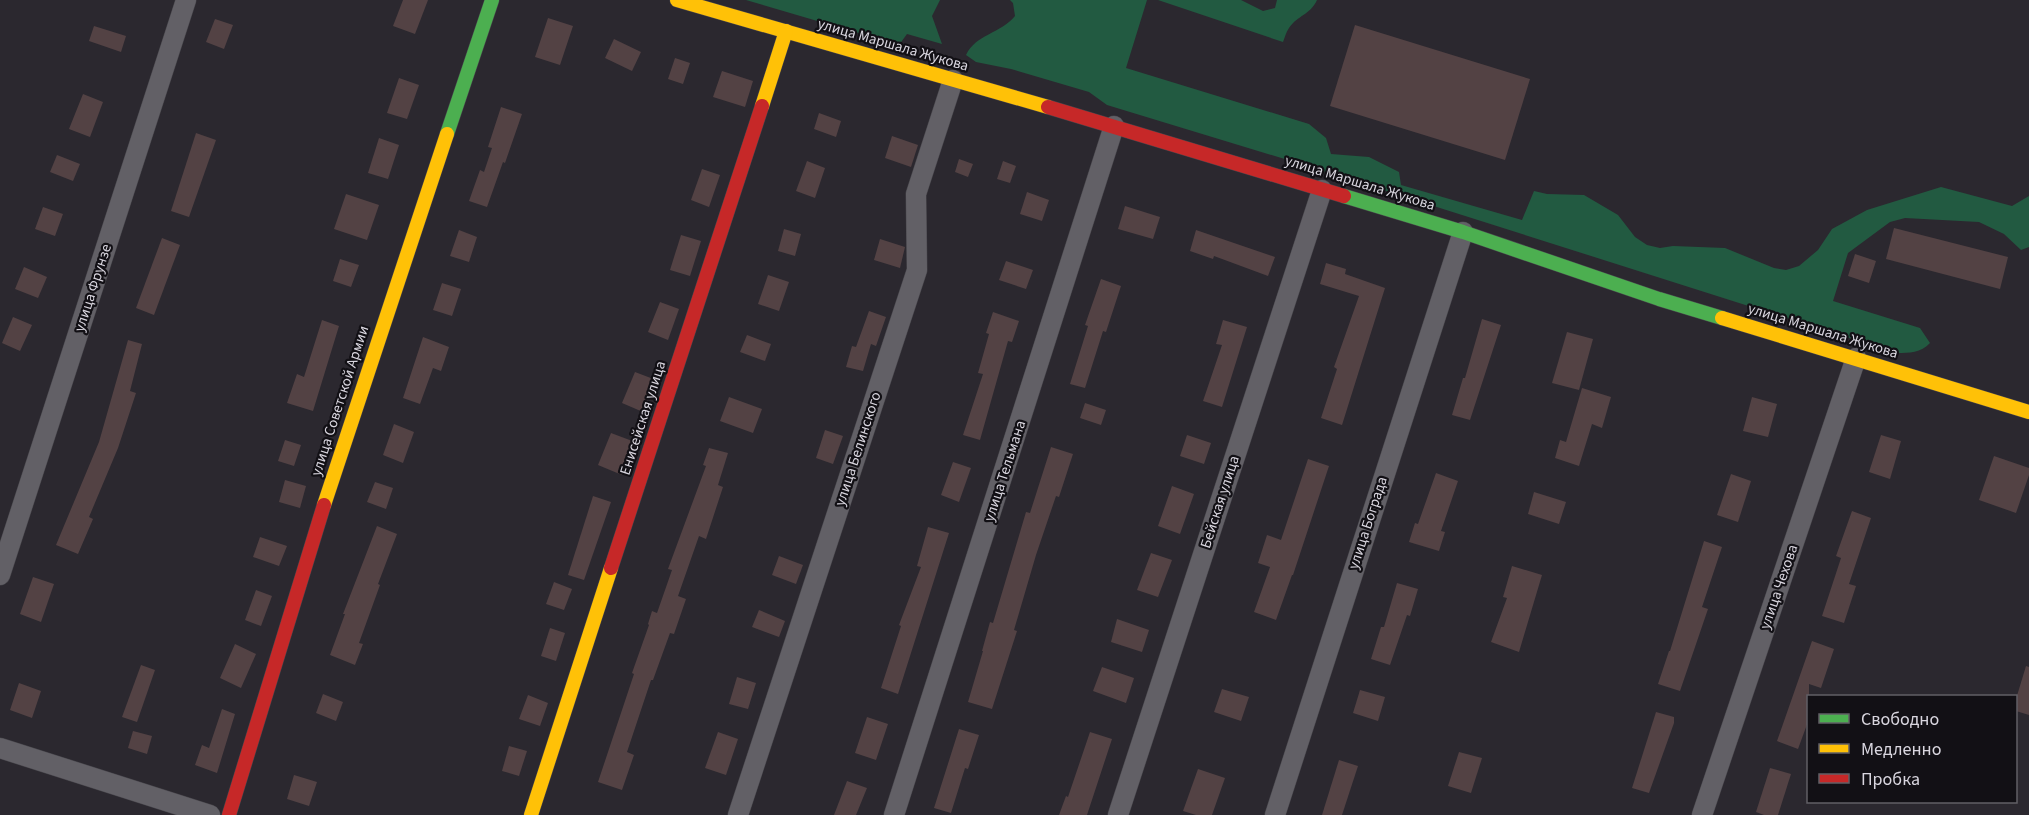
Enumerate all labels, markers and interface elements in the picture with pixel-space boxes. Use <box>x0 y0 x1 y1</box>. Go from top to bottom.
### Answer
street label: улица Маршала Жукова <box>815 13 971 77</box>
street label: улица Маршала Жукова <box>1282 150 1438 216</box>
street label: улица Фрунзе <box>69 241 117 335</box>
street label: улица Маршала Жукова <box>1745 298 1901 364</box>
street label: улица Советской Армии <box>306 323 374 479</box>
street label: Енисейская улица <box>615 358 671 478</box>
street label: улица Белинского <box>830 389 886 509</box>
street label: улица Тельмана <box>979 418 1031 524</box>
street label: Бейская улица <box>1195 453 1245 551</box>
street label: улица Бограда <box>1343 474 1393 572</box>
street label: улица Чехова <box>1755 542 1803 632</box>
legend <box>1807 695 2017 803</box>
text: Свободно <box>1861 707 1939 732</box>
text: Медленно <box>1861 737 1941 762</box>
text: Пробка <box>1861 767 1920 792</box>

